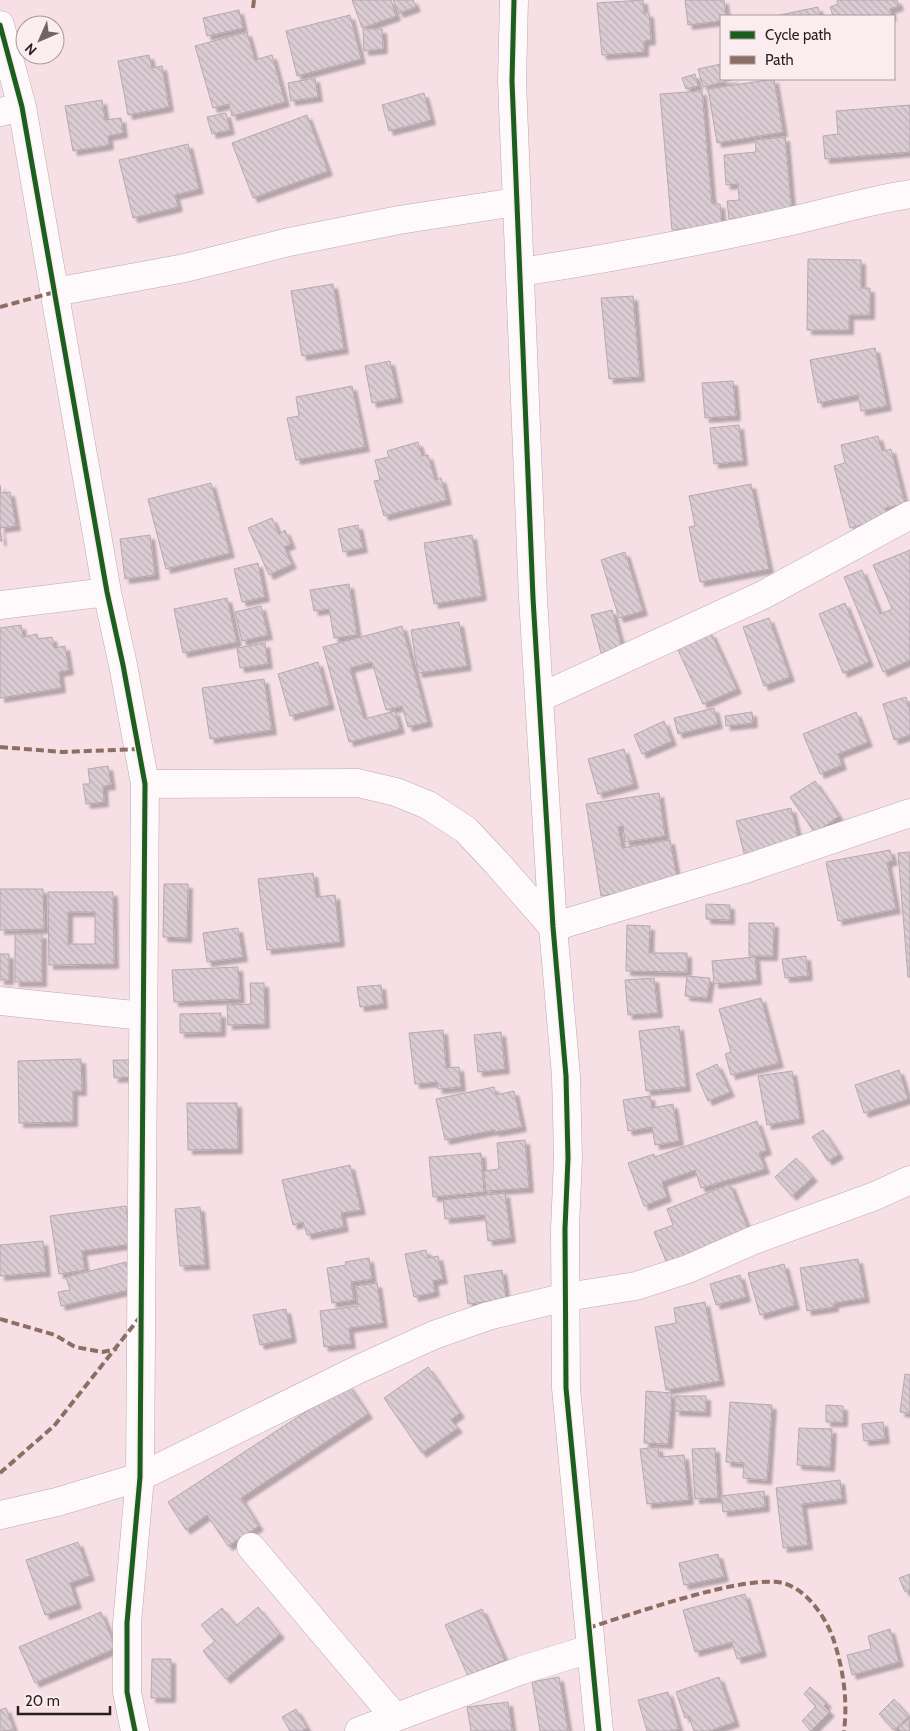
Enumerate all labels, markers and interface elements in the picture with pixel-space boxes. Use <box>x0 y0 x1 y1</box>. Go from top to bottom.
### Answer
north arrow <box>15 15 65 65</box>
legend <box>720 15 895 80</box>
text: Cycle path <box>765 26 831 44</box>
text: N <box>21 39 41 59</box>
text: Path <box>765 51 794 69</box>
scale bar <box>18 1684 110 1716</box>
text: 20 m <box>25 1692 60 1710</box>

